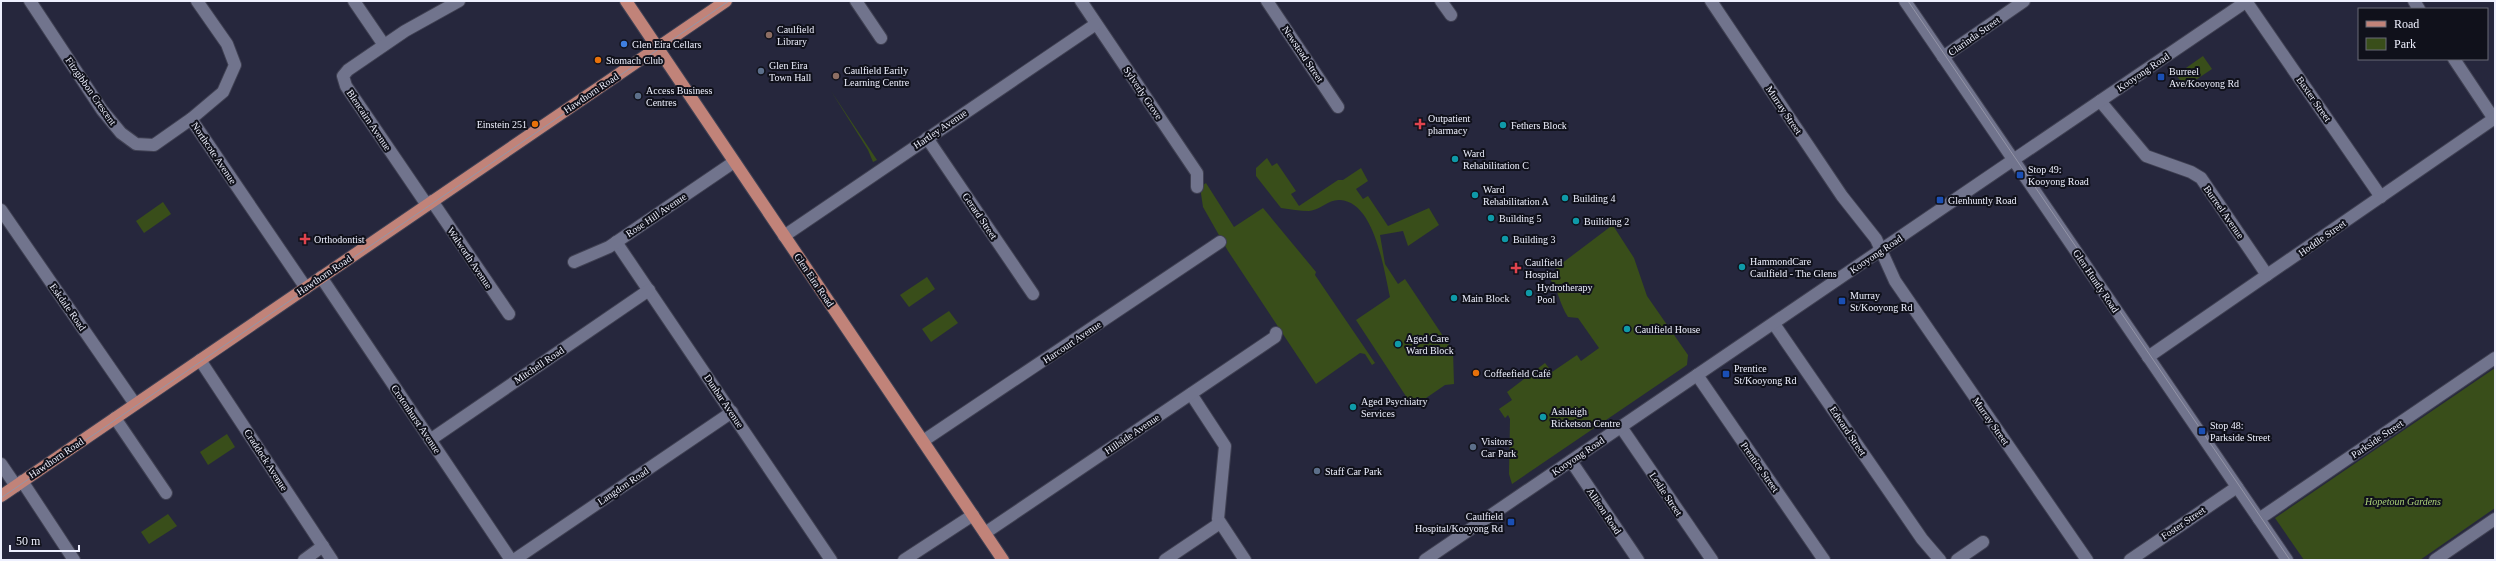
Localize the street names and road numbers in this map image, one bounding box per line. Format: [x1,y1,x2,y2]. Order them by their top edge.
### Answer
street label: Clarinda Street [1946,14,2002,58]
street label: Newstead Street [1280,24,1326,84]
street label: Kooyong Road [2115,50,2171,94]
street label: Fitzgibbon Crescent [63,55,119,127]
street label: Sylverly Grove [1121,64,1165,122]
street label: Hawthorn Road [562,71,620,115]
street label: Baxter Street [2294,74,2334,124]
street label: Murray Street [1764,84,1804,136]
street label: Blencairn Avenue [345,87,394,153]
street label: Hartley Avenue [911,107,969,151]
street label: Northcote Avenue [189,120,239,187]
street label: Burreel Avenue [2202,183,2247,241]
street label: Rose Hill Avenue [624,190,689,239]
street label: Gerard Street [960,191,1000,241]
street label: Hoddle Street [2296,218,2348,258]
street label: Walworth Avenue [445,225,495,291]
street label: Kooyong Road [1848,232,1904,276]
street label: Glen Huntly Road [2071,248,2121,314]
street label: Glen Eira Road [792,251,836,309]
street label: Hawthorn Road [295,253,353,297]
street label: Eskdale Road [48,281,88,333]
street label: Harcourt Avenue [1041,318,1104,366]
street label: Mitchell Road [512,344,566,386]
street label: Dunbar Avenue [702,372,746,430]
street label: Crotonhurst Avenue [389,383,443,456]
street label: Murray Street [1970,395,2012,447]
street label: Edward Street [1828,404,1869,458]
street label: Hillside Avenue [1102,411,1162,456]
street label: Parkside Street [2349,417,2405,460]
street label: Craddock Avenue [242,427,290,493]
street label: Kooyong Road [1550,434,1606,478]
street label: Hawthorn Road [27,436,85,480]
street label: Prentice Street [1739,440,1781,494]
street label: Langdon Road [595,465,651,507]
street label: Leslie Street [1647,470,1685,518]
street label: Allison Road [1585,486,1623,536]
street label: Foster Street [2159,504,2207,542]

